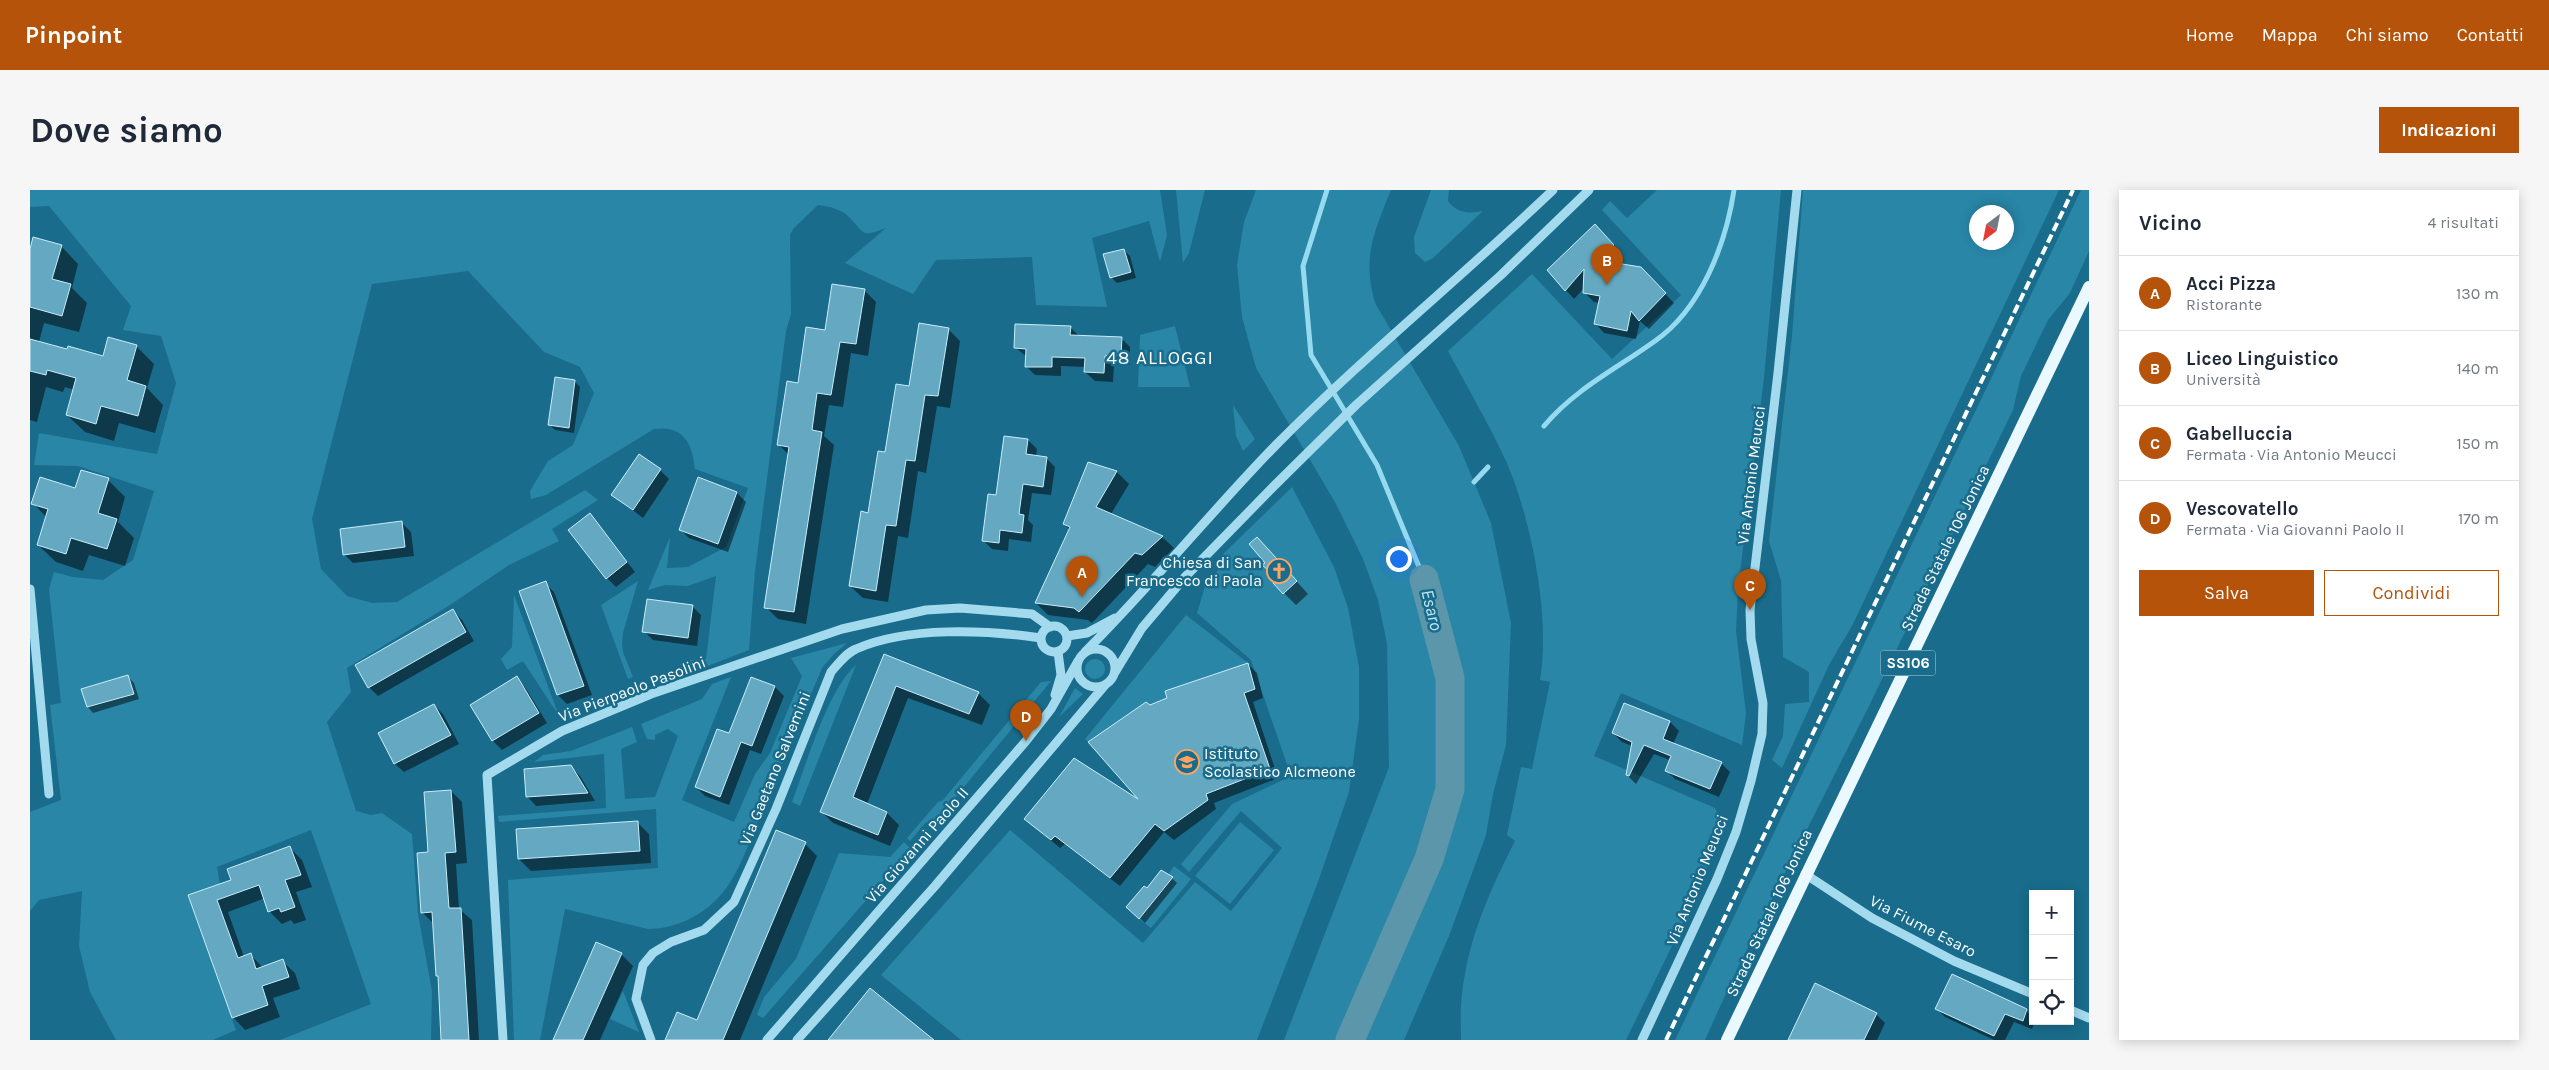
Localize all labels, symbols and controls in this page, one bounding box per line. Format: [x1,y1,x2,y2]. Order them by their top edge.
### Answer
text: Pinpoint [25,21,122,49]
text: Home [2186,24,2234,46]
text: Mappa [2262,24,2318,46]
text: Chi siamo [2346,24,2429,46]
text: Contatti [2457,24,2524,46]
button: Indicazioni [2379,107,2519,153]
text: Dove siamo [30,110,223,151]
north arrow [1969,205,2014,250]
text: Vicino [2139,211,2202,235]
text: 4 risultati [2428,213,2499,232]
pin: B [1591,244,1623,285]
text: Acci Pizza [2186,273,2276,295]
text: A [2150,284,2160,303]
text: 130 m [2456,284,2499,303]
text: Ristorante [2186,295,2262,314]
district label: 48 ALLOGGI [1106,347,1214,369]
text: Liceo Linguistico [2186,348,2339,370]
text: B [2150,359,2160,378]
text: 140 m [2457,359,2499,378]
text: Università [2186,370,2261,389]
street label: Via Antonio Meucci [1733,405,1769,545]
text: Gabelluccia [2186,423,2293,445]
text: C [2150,434,2160,453]
text: 150 m [2456,434,2499,453]
text: Fermata · Via Antonio Meucci [2186,445,2397,464]
street label: Strada Statale 106 Jonica [1896,462,1994,634]
text: Vescovatello [2186,498,2298,520]
text: D [2150,509,2160,528]
text: 170 m [2458,509,2499,528]
text: Fermata · Via Giovanni Paolo II [2186,520,2404,539]
your location [1386,546,1412,572]
place label: Chiesa di San Francesco di Paola [1126,553,1262,590]
pin: A [1066,556,1098,597]
church icon: Chiesa di San Francesco di Paola [1266,558,1292,584]
pin: C [1734,569,1766,610]
button: Salva [2139,570,2314,616]
button: Condividi [2324,570,2499,616]
water label: Esaro [1416,587,1448,633]
road number: SS106 [1880,650,1936,676]
street label: Via Pierpaolo Pasolini [556,652,708,726]
street label: Via Gaetano Salvemini [735,688,815,848]
pin: D [1010,700,1042,741]
place label: Istituto Scolastico Alcmeone [1204,744,1356,781]
school or university icon: Istituto Scolastico Alcmeone [1174,749,1200,775]
street label: Via Giovanni Paolo II [862,783,972,907]
street label: Via Antonio Meucci [1662,812,1732,948]
street label: Strada Statale 106 Jonica [1722,826,1816,1000]
map controls [2029,890,2074,1025]
button: + [2029,890,2074,935]
street label: Via Fiume Esaro [1867,891,1979,961]
button: − [2029,935,2074,980]
button: locate [2029,980,2074,1025]

